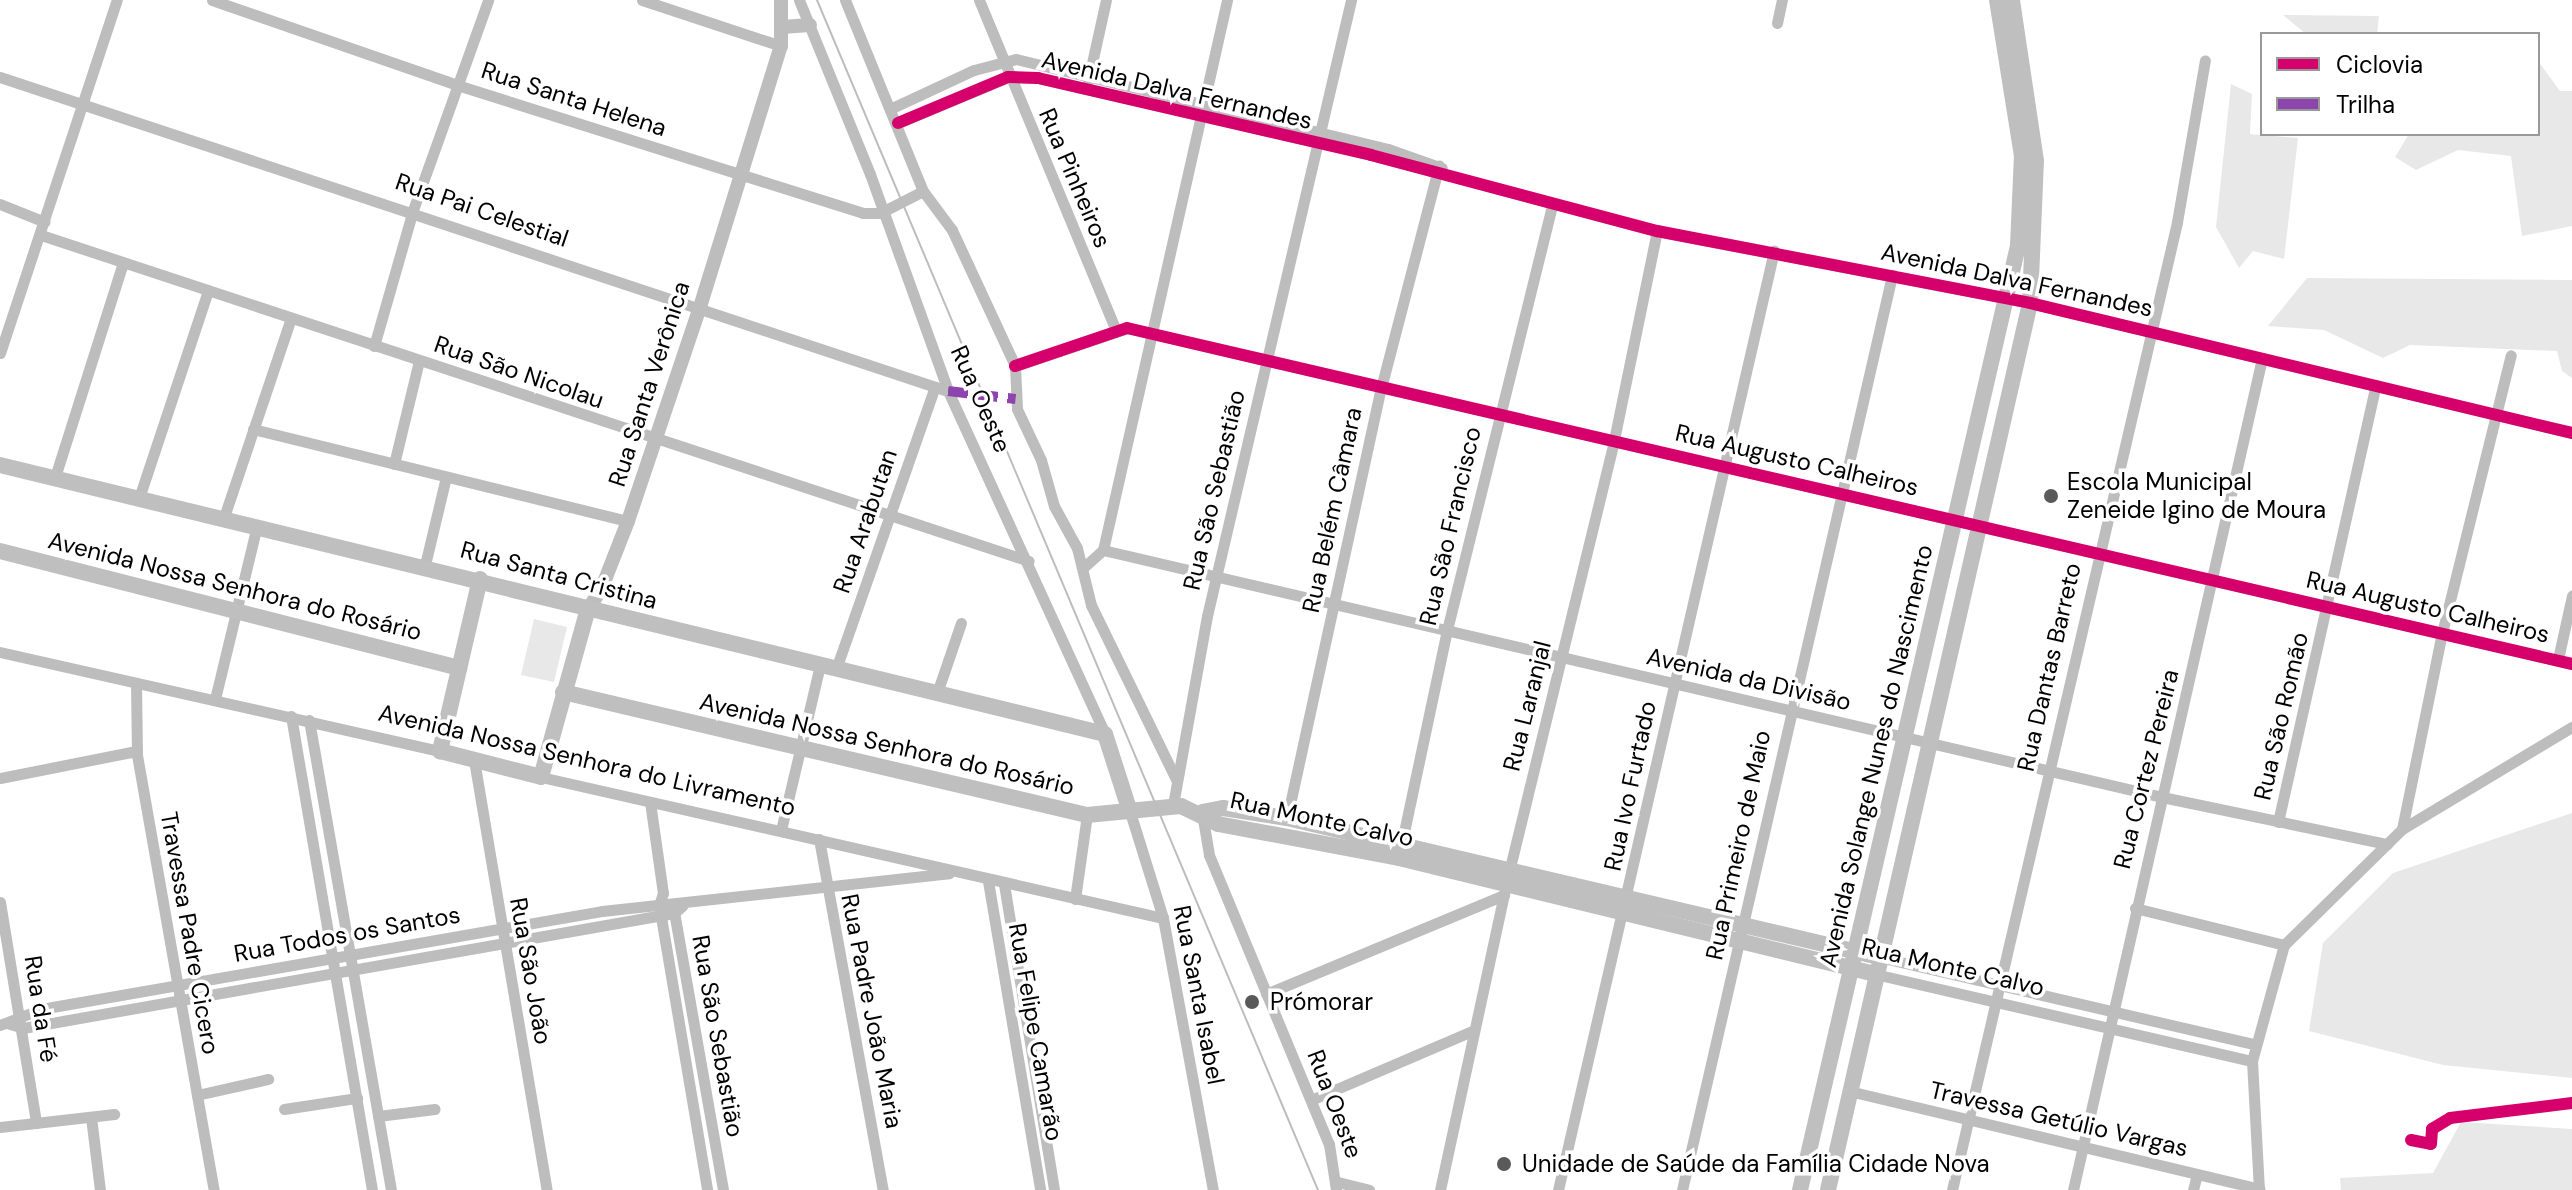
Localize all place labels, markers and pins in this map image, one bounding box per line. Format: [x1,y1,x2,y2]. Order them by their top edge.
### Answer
place label: Escola Municipal Zeneide Igino de Moura [2067,468,2326,524]
marker: Escola Municipal Zeneide Igino de Moura [2042,487,2060,505]
place label: Prómorar [1270,988,1373,1016]
marker: Prómorar [1241,991,1263,1013]
place label: Unidade de Saúde da Família Cidade Nova [1522,1150,1990,1178]
marker: Unidade de Saúde da Família Cidade Nova [1493,1153,1515,1175]

